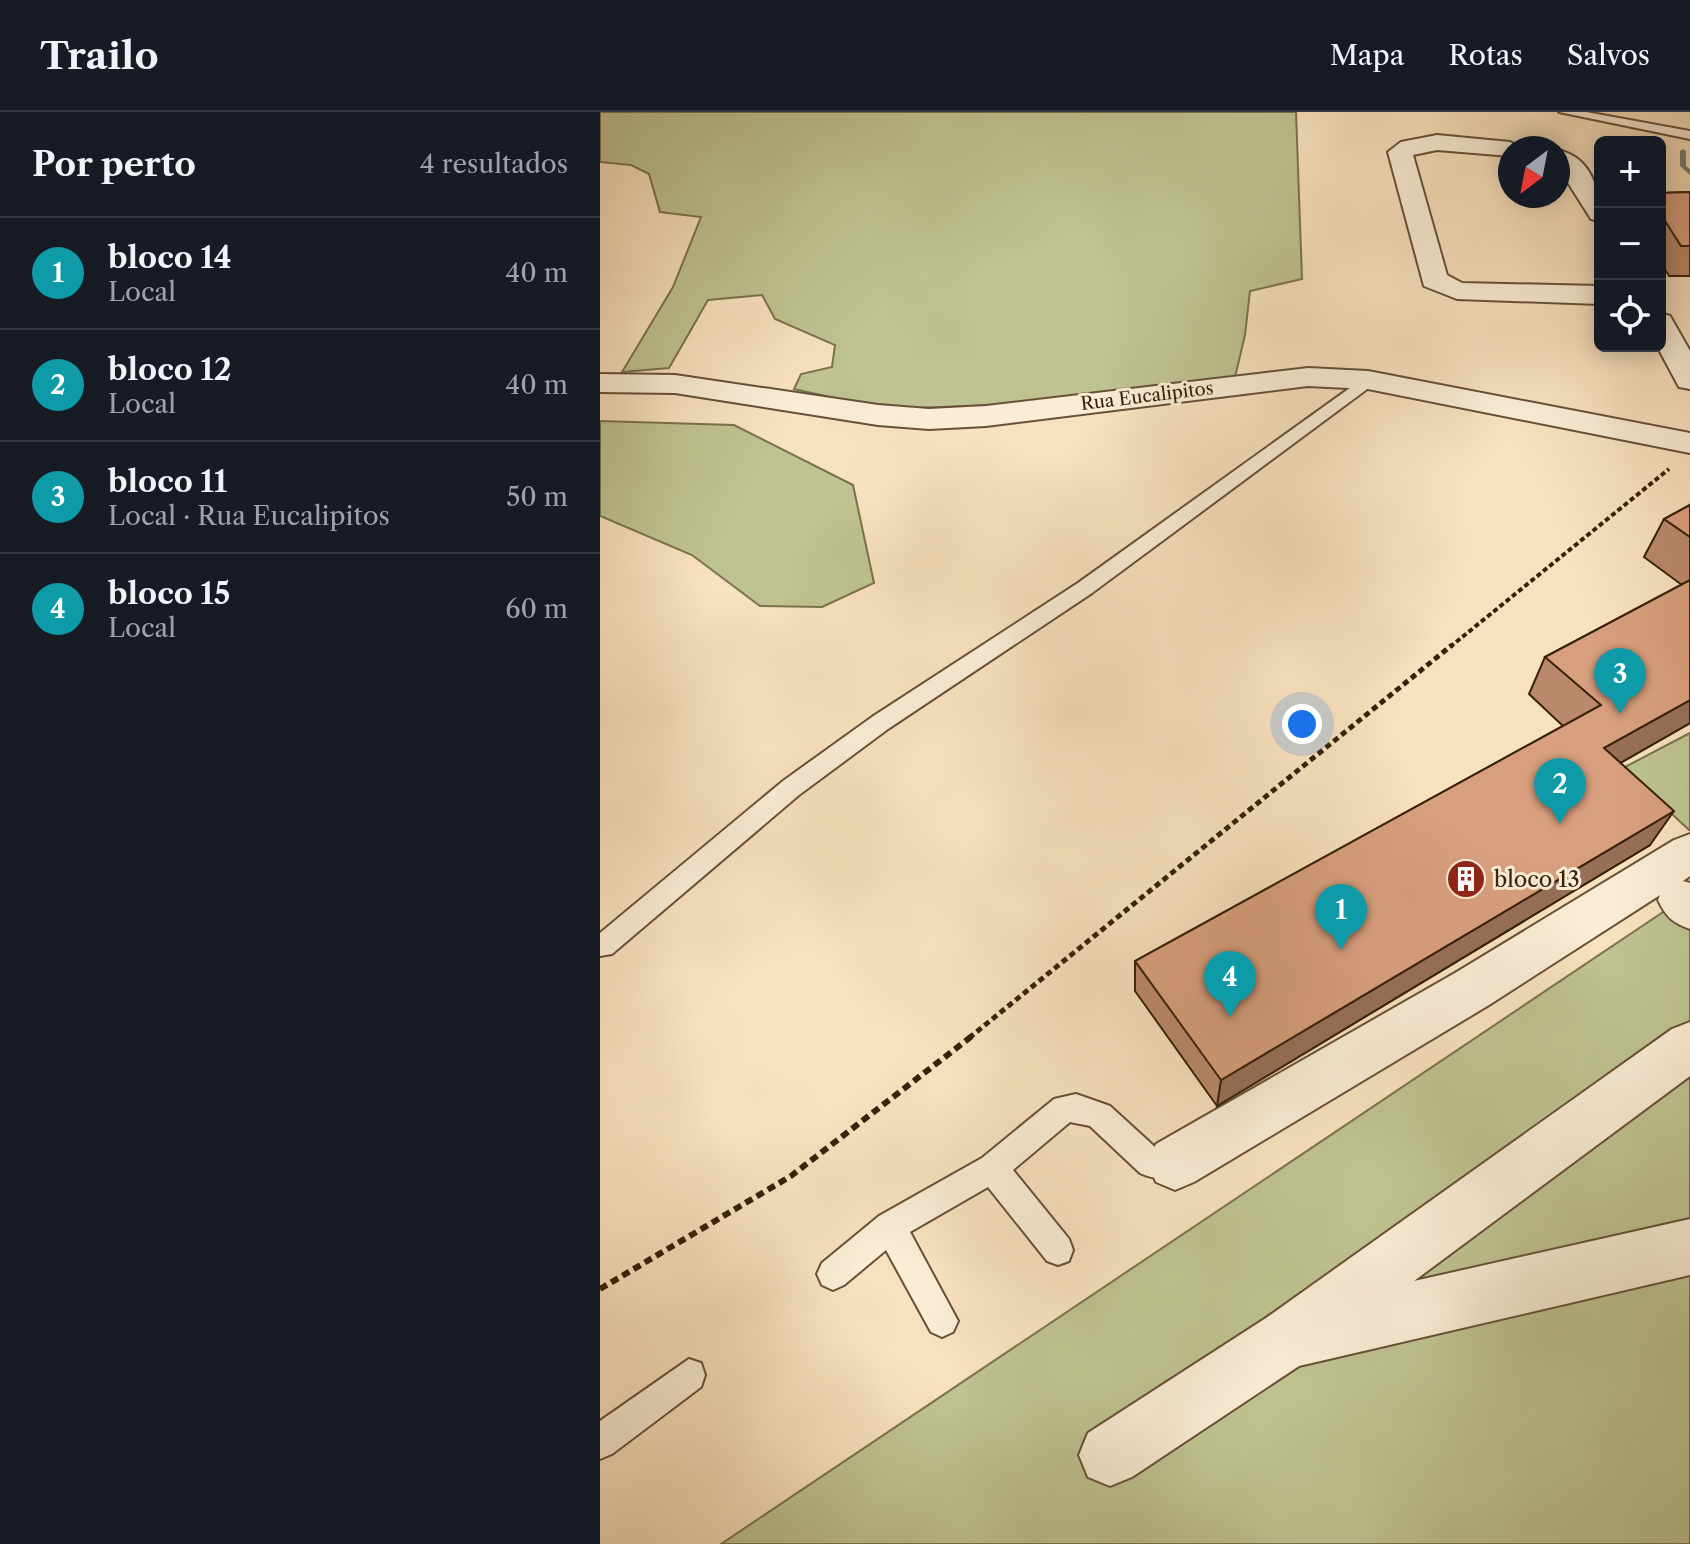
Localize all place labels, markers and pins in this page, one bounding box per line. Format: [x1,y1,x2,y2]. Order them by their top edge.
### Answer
pin: 3 [1594,648,1646,714]
pin: 2 [1534,758,1586,824]
building icon: bloco 13 [1445,858,1487,900]
place label: bloco 13 [1494,866,1580,893]
pin: 1 [1315,884,1367,950]
pin: 4 [1204,951,1256,1017]

